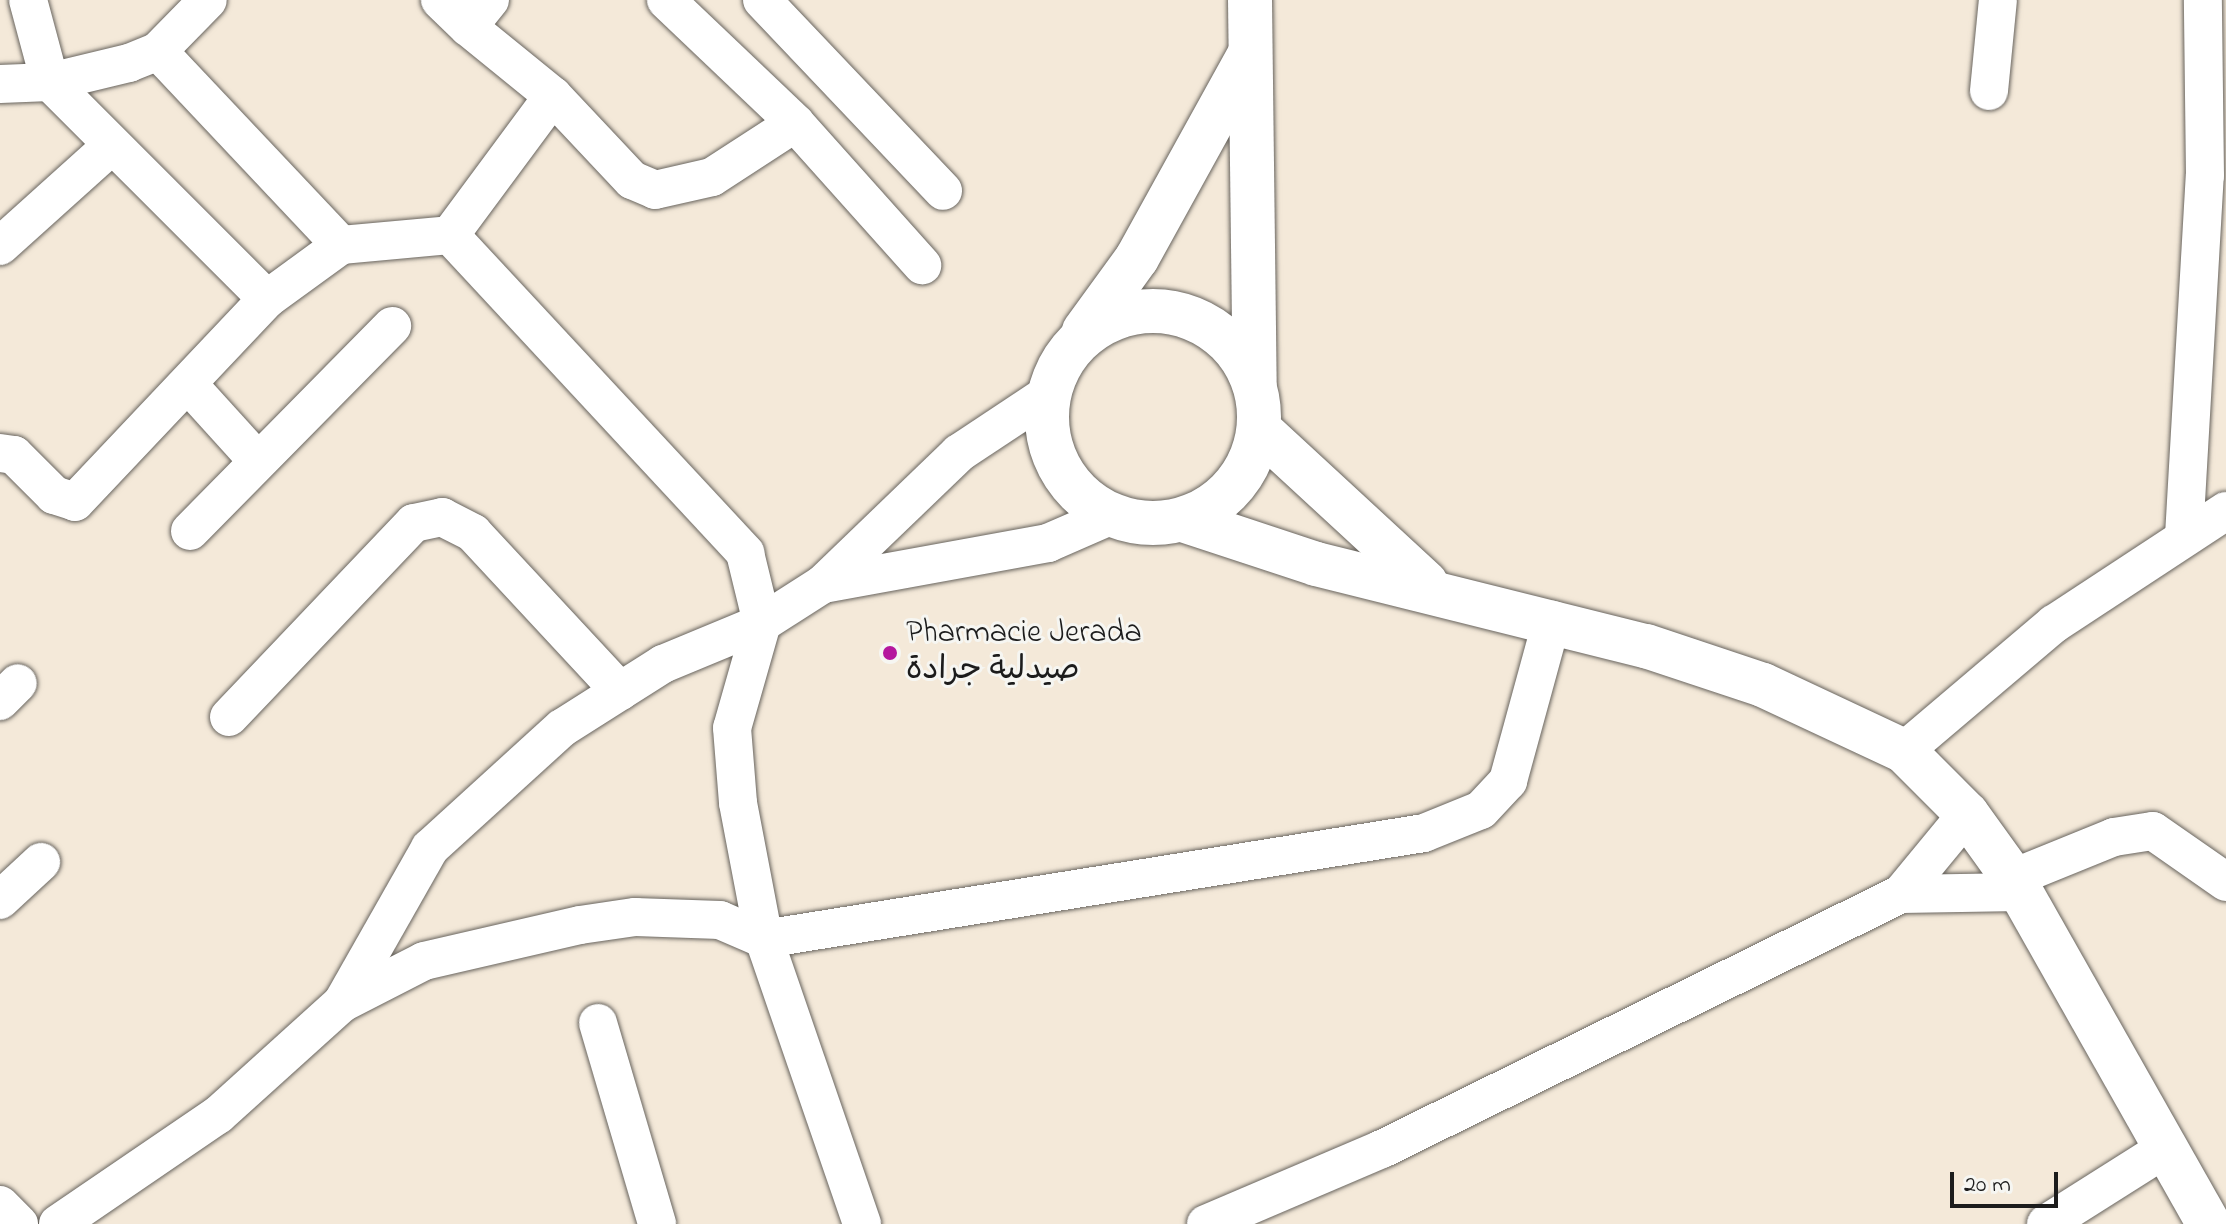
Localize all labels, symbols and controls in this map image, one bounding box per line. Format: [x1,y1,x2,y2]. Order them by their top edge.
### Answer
place label: Pharmacie Jerada صيدلية جرادة [906,616,1142,691]
marker: Pharmacie Jerada صيدلية جرادة [881,644,899,662]
scale bar [1954,1156,2062,1206]
text: 20 m [1964,1168,2011,1203]

